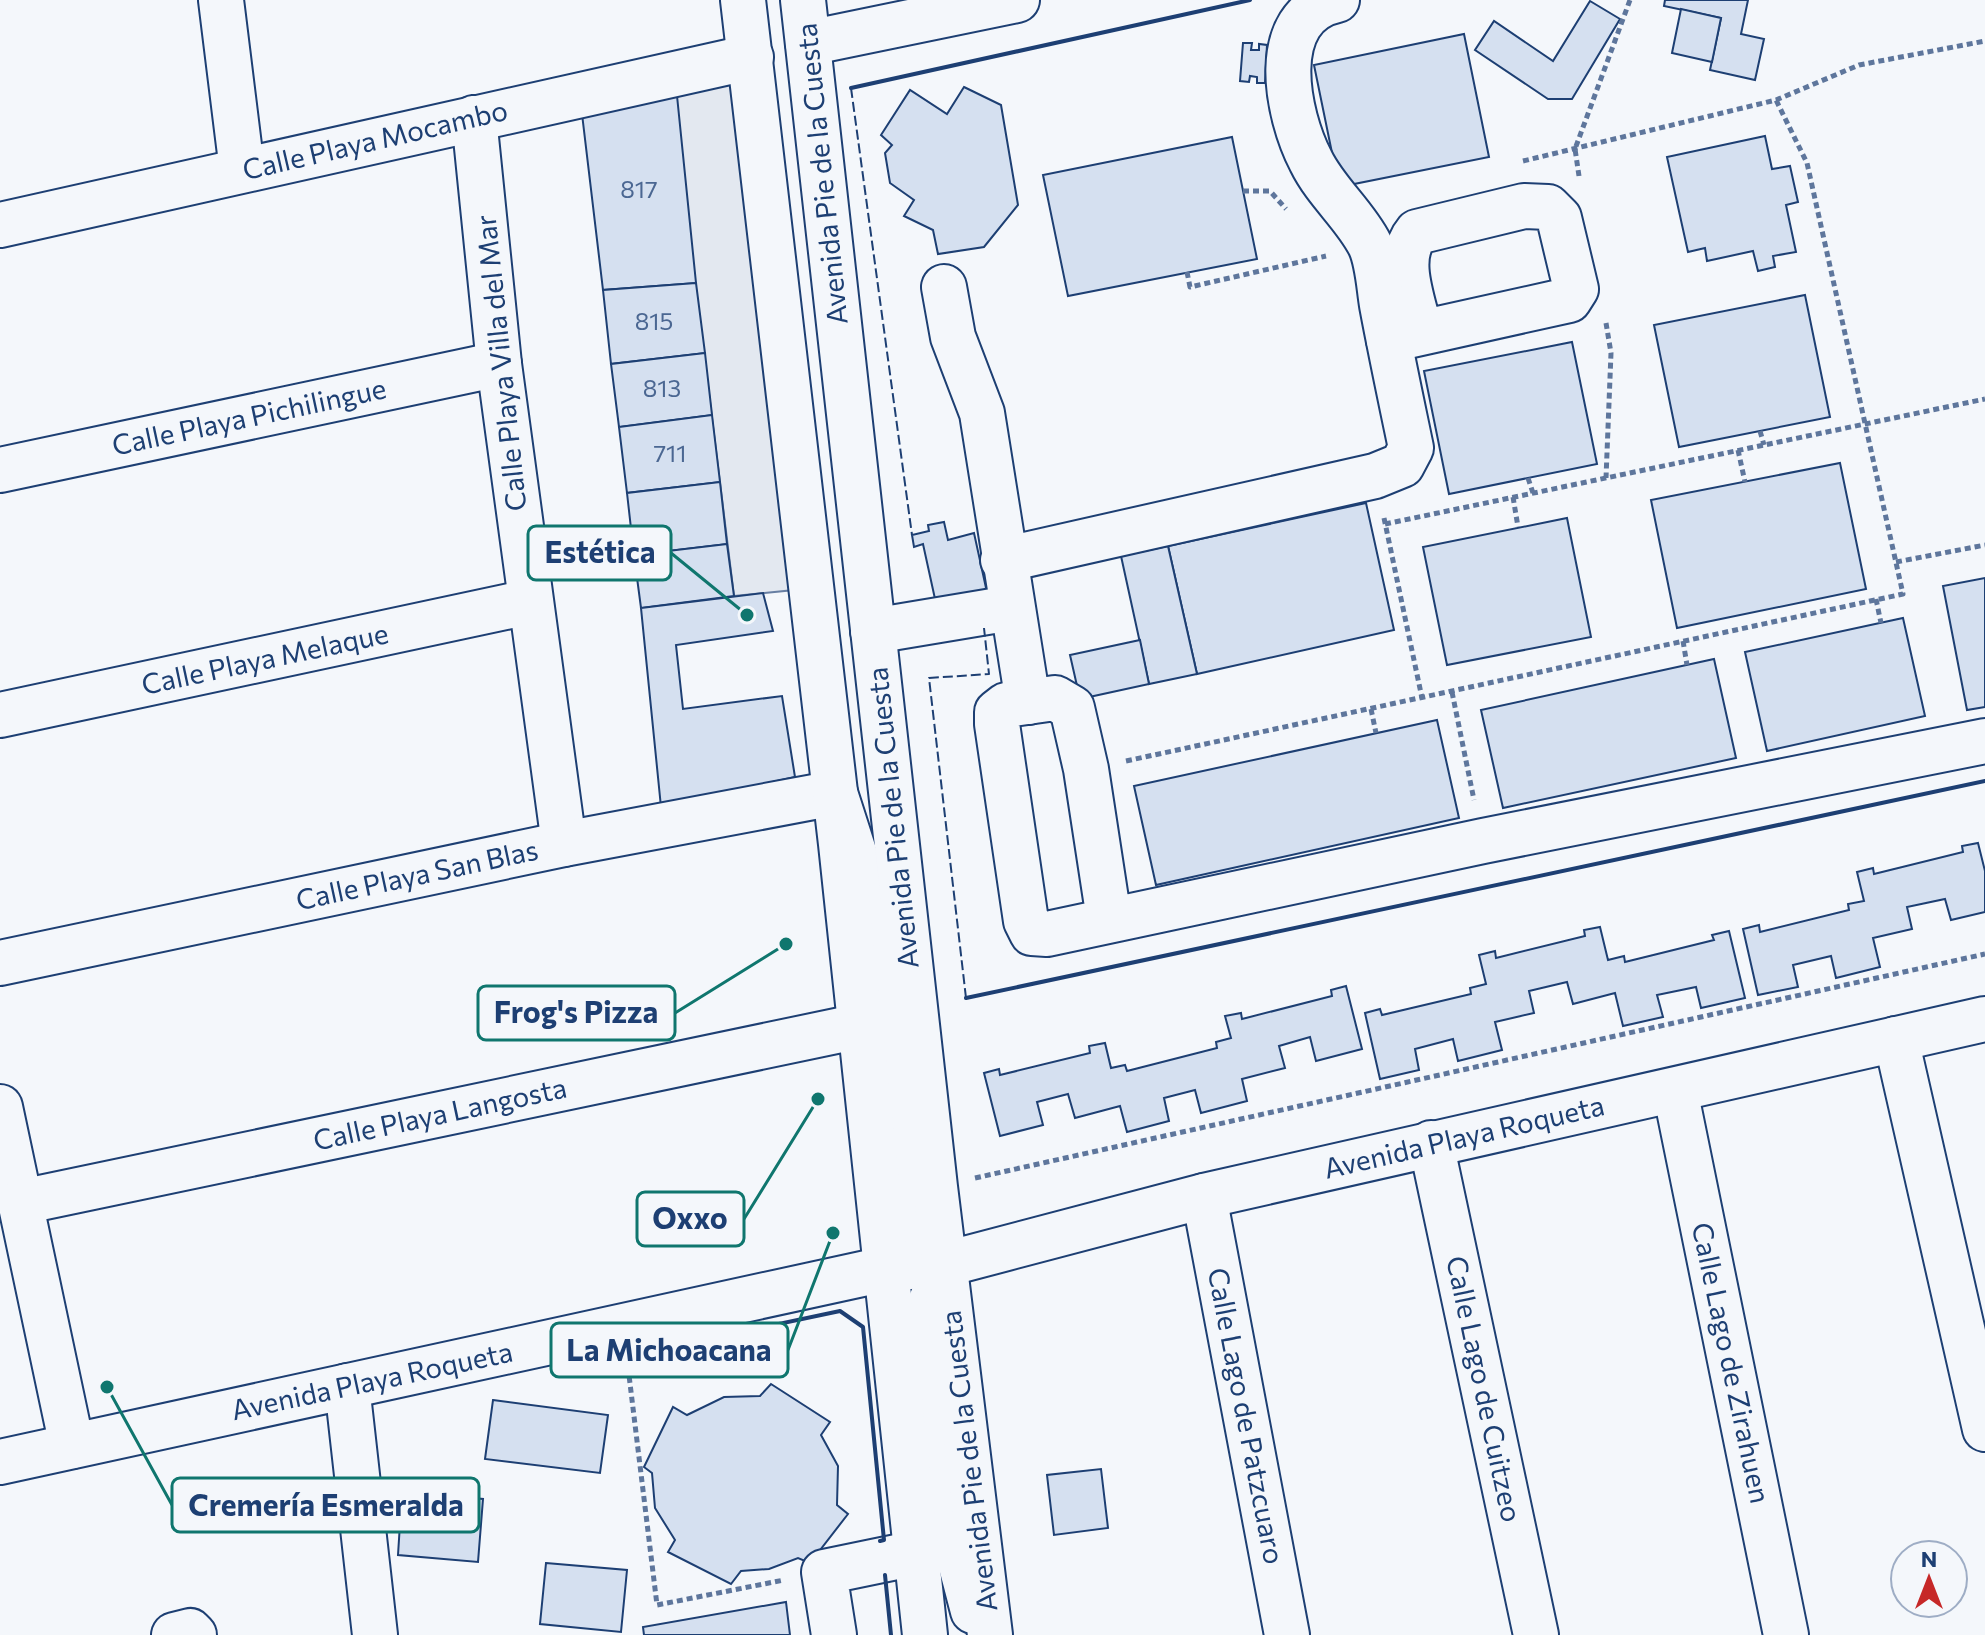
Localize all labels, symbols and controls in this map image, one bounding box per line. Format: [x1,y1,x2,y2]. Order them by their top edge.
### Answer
street label: Avenida Pie de la Cuesta [788,22,854,327]
street label: Calle Playa Mocambo [239,92,511,186]
house number: 817 [620,174,658,203]
street label: Calle Playa Villa del Mar [468,213,532,513]
house number: 815 [635,306,673,335]
street label: Calle Playa Pichilingue [109,370,389,462]
house number: 813 [643,373,681,402]
house number: 711 [653,438,687,467]
callout: Estética [528,526,671,580]
text: Estética [544,532,656,569]
street label: Calle Playa Melaque [138,615,391,701]
street label: Avenida Pie de la Cuesta [859,666,925,971]
street label: Calle Playa San Blas [293,832,541,916]
callout: Frog's Pizza [478,986,675,1040]
text: Frog's Pizza [494,992,658,1029]
street label: Calle Playa Langosta [310,1070,570,1156]
street label: Avenida Playa Roqueta [1320,1087,1607,1185]
callout: Oxxo [637,1192,744,1246]
text: Oxxo [652,1198,728,1235]
street label: Calle Lago de Zirahuen [1686,1219,1778,1506]
street label: Calle Lago de Cuitzeo [1440,1253,1530,1525]
street label: Calle Lago de Patzcuaro [1202,1265,1292,1567]
street label: Avenida Pie de la Cuesta [933,1309,1003,1614]
callout: La Michoacana [551,1323,788,1377]
text: La Michoacana [566,1330,772,1367]
street label: Avenida Playa Roqueta [228,1334,516,1426]
callout: Cremería Esmeralda [172,1478,479,1532]
text: Cremería Esmeralda [188,1485,464,1522]
north arrow [1889,1539,1969,1619]
text: N [1921,1545,1937,1572]

